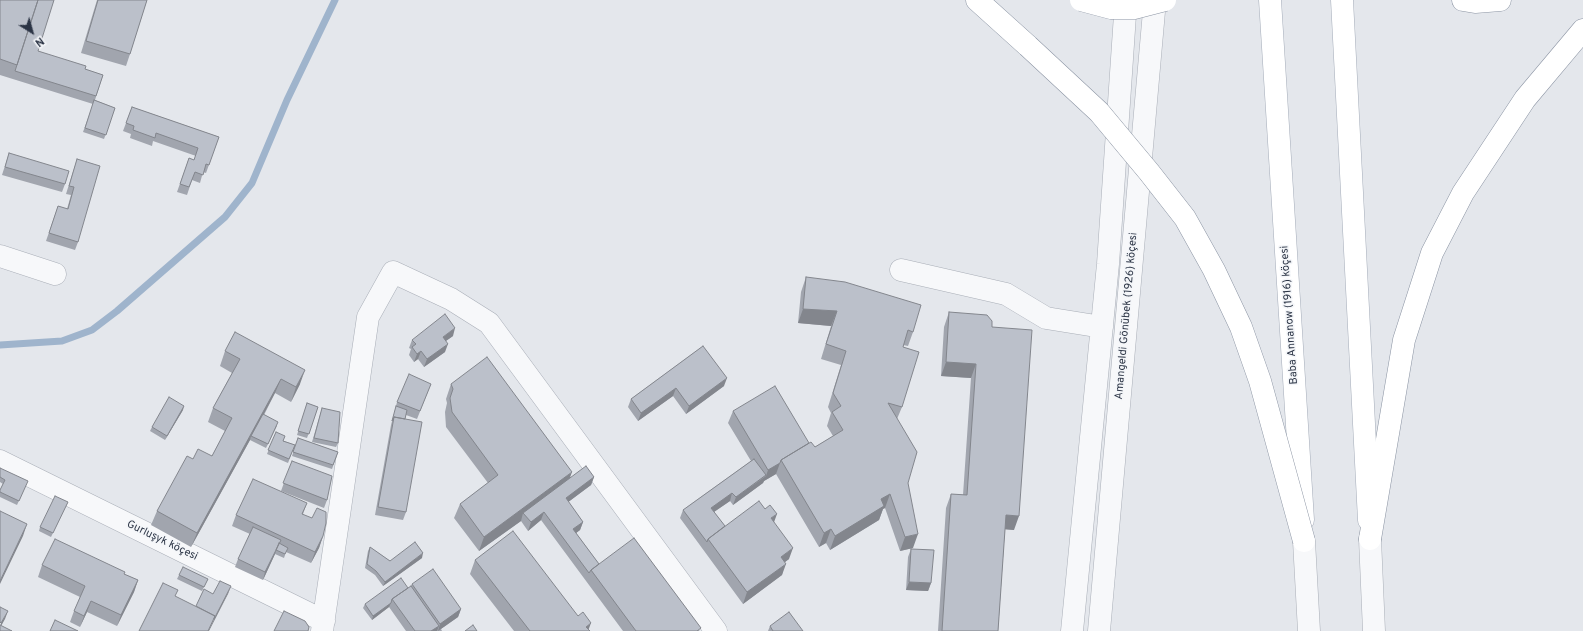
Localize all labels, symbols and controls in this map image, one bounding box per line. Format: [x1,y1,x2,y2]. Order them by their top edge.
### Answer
north arrow [12,12,52,52]
text: N [32,34,47,50]
street label: Amangeldi Gönübek (1926) köçesi [1113,232,1141,400]
street label: Baba Annanow (1916) köçesi [1279,245,1301,385]
street label: Gurluşyk köçesi [124,518,200,564]

